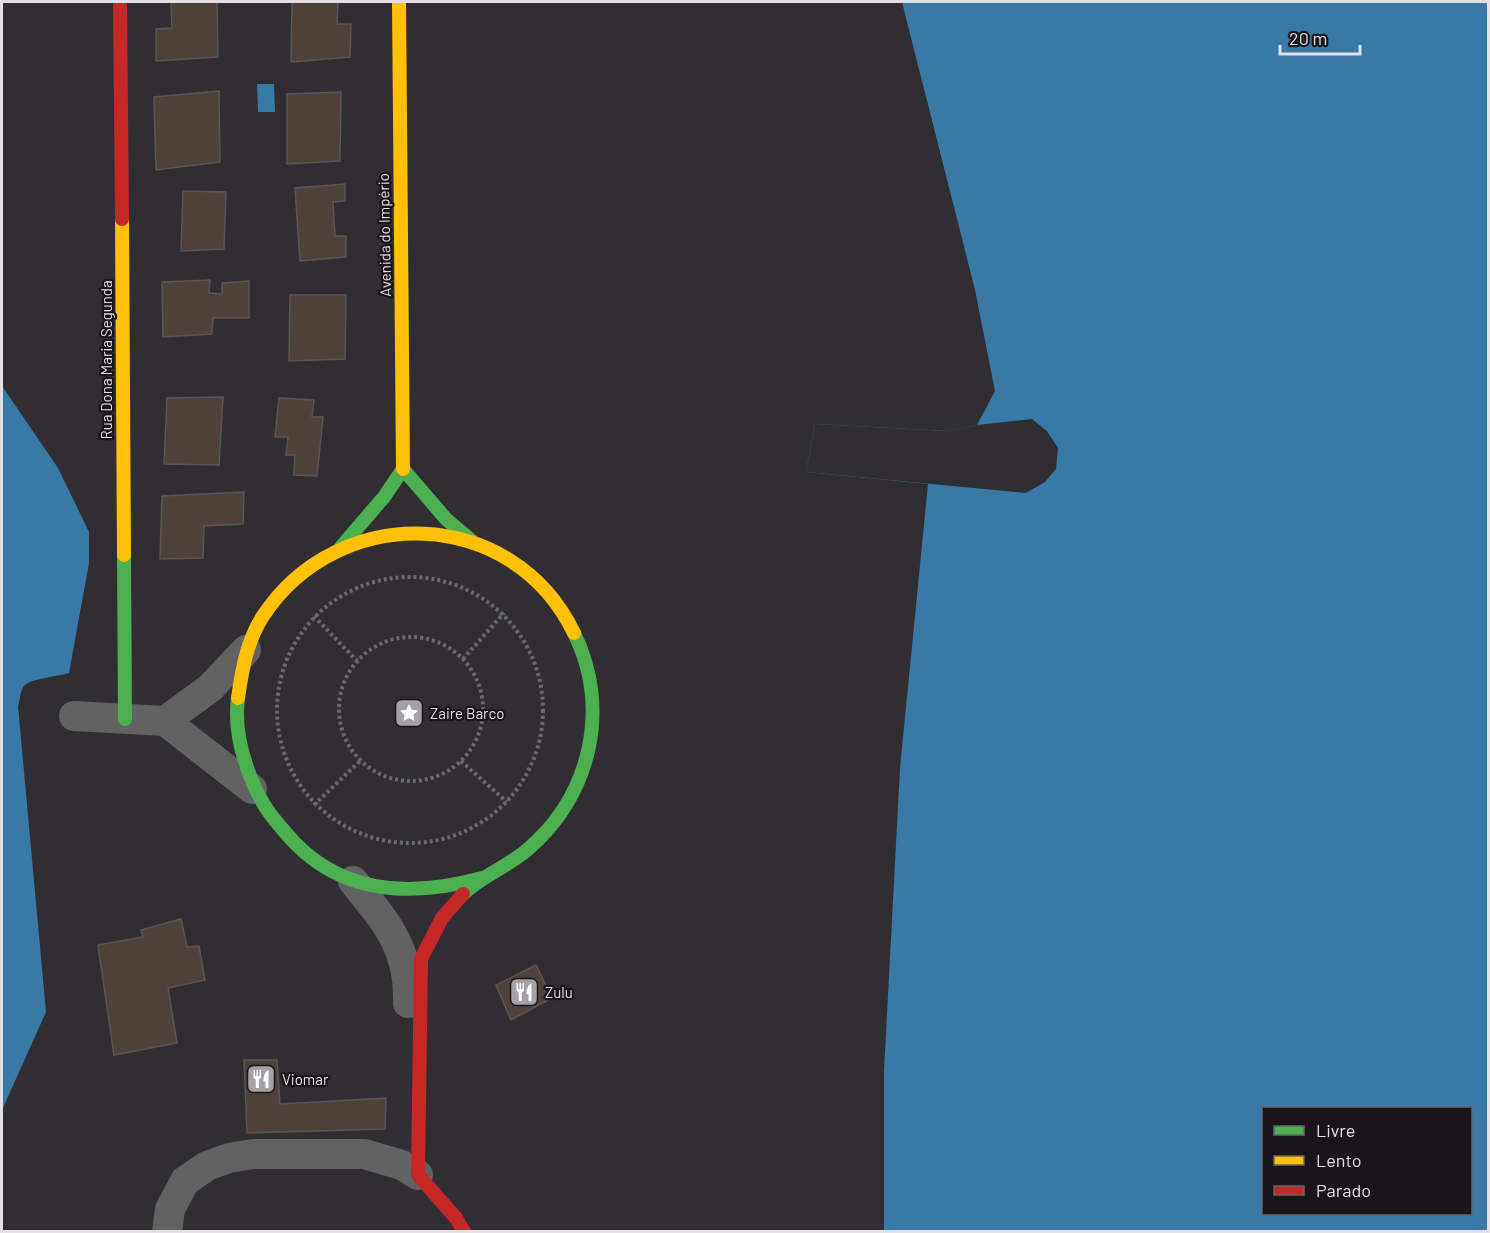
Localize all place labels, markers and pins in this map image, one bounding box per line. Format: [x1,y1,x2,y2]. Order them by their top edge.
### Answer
place icon: Zaire Barco [393,697,425,729]
place label: Zaire Barco [430,704,504,722]
restaurant icon: Zulu [508,976,540,1008]
place label: Zulu [545,983,573,1001]
restaurant icon: Viomar [245,1063,277,1095]
place label: Viomar [282,1070,329,1088]

